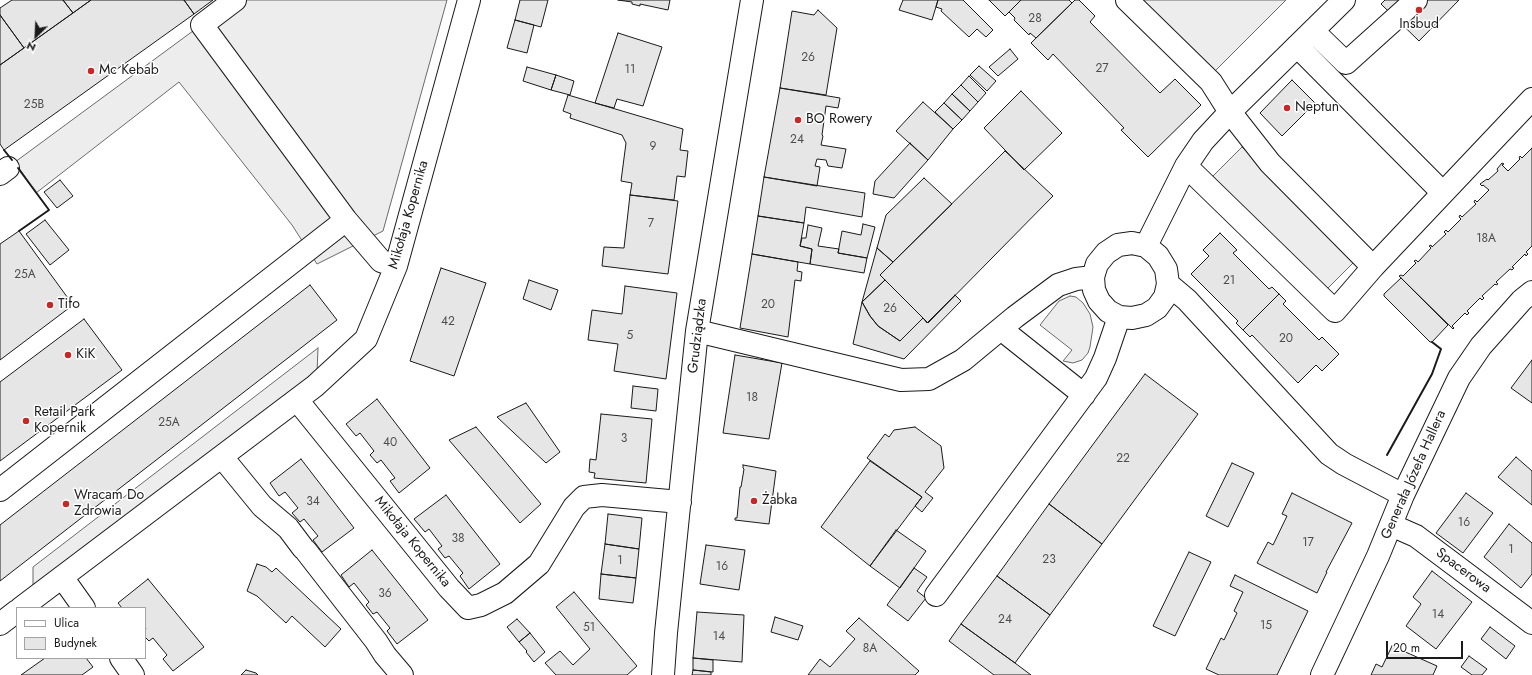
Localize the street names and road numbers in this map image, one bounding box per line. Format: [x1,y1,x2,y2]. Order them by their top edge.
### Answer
street label: Mikołaja Kopernika [385,159,433,271]
street label: Grudziądzka [685,298,711,374]
street label: Generała Józefa Hallera [1378,408,1450,542]
street label: Mikołaja Kopernika [370,493,454,591]
street label: Spacerowa [1432,545,1494,597]

